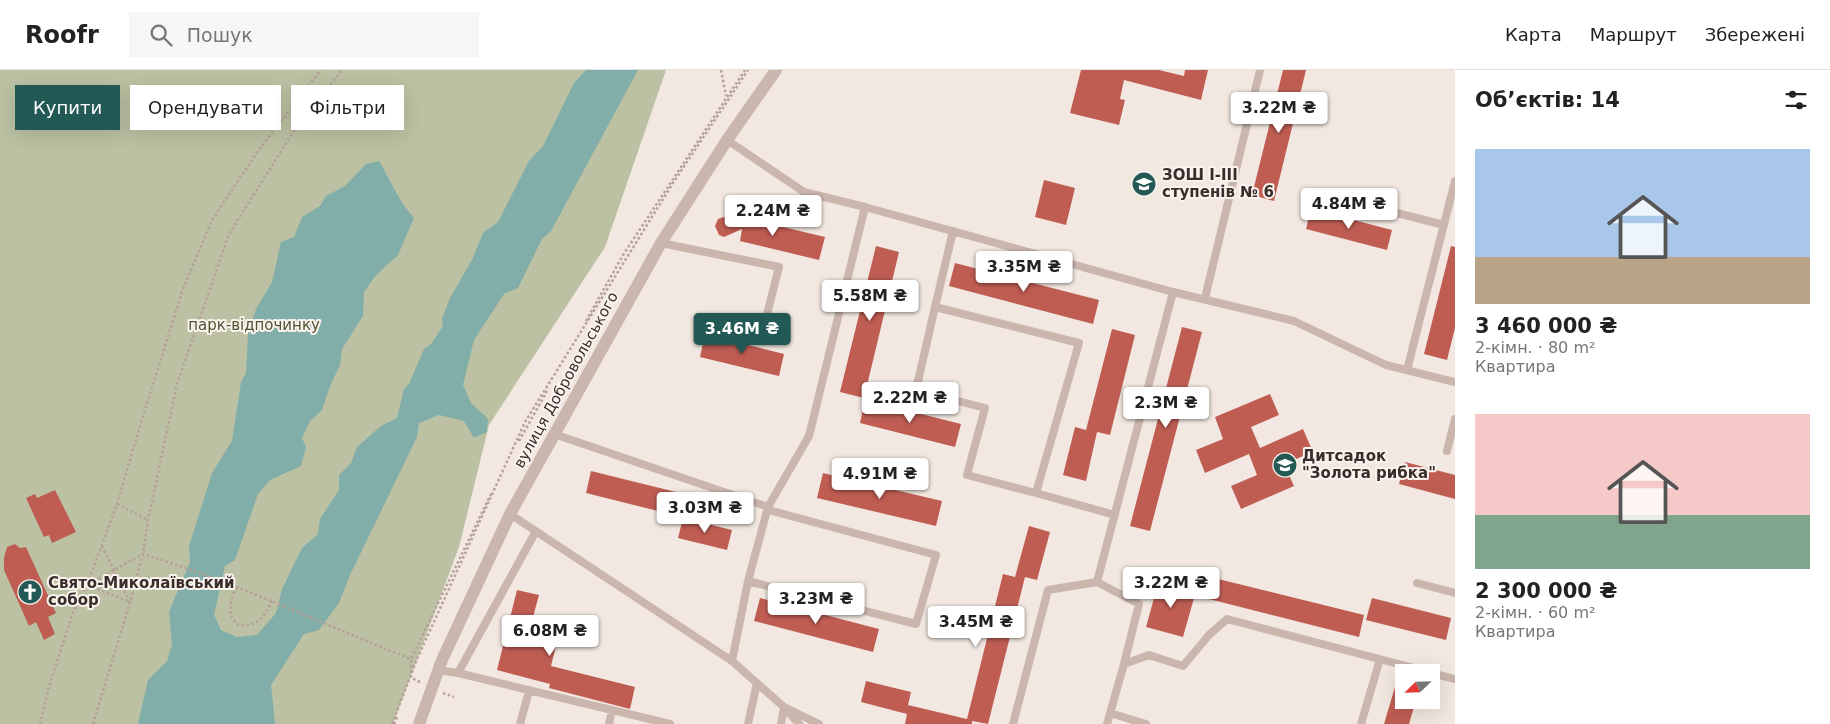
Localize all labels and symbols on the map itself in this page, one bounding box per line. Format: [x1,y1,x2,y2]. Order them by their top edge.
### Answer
pin: 3.22M ₴ [1233,92,1325,134]
place label: ЗОШ І-ІІІ ступенів № 6 [1162,166,1274,201]
school or university icon: ЗОШ І-ІІІ ступенів № 6 [1131,171,1157,197]
pin: 4.84M ₴ [1303,188,1395,230]
pin: 2.24M ₴ [727,194,819,237]
pin: 3.35M ₴ [978,250,1070,293]
pin: 5.58M ₴ [824,280,916,322]
street label: вулиця Добровольського [510,289,622,471]
pin: 3.46M ₴ [696,312,788,355]
park label: парк-відпочинку [188,316,320,334]
pin: 2.22M ₴ [864,382,956,424]
pin: 2.3M ₴ [1125,386,1207,429]
place label: Дитсадок "Золота рибка" [1302,447,1436,482]
school or university icon: Дитсадок "Золота рибка" [1272,452,1298,478]
pin: 4.91M ₴ [834,458,926,500]
pin: 3.03M ₴ [659,492,751,534]
pin: 3.22M ₴ [1125,566,1217,609]
place label: Свято-Миколаївський собор [48,574,235,609]
church icon: Свято-Миколаївський собор [17,579,43,605]
pin: 3.23M ₴ [770,582,862,625]
pin: 3.45M ₴ [930,606,1022,648]
pin: 6.08M ₴ [504,614,596,657]
north arrow [1395,664,1440,709]

